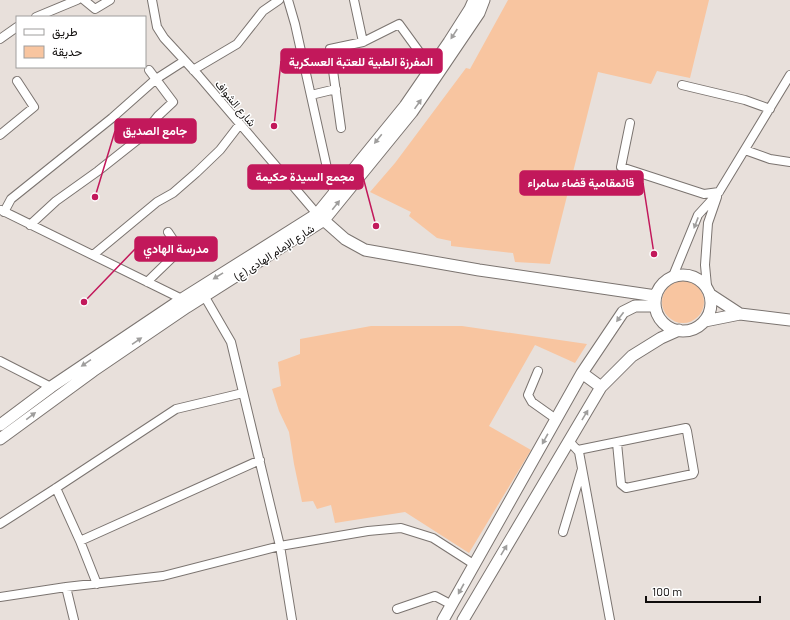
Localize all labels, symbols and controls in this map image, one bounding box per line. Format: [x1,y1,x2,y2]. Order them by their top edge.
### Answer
legend [16,16,146,68]
text: طريق [52,24,78,40]
one-way arrow [451,28,458,39]
text: حديقة [52,44,82,59]
callout: المفرزة الطبية للعتبة العسكرية [281,49,442,73]
text: المفرزة الطبية للعتبة العسكرية [289,54,433,70]
street label: شارع الشواف [211,77,259,130]
one-way arrow [414,98,422,109]
callout: جامع الصديق [115,119,196,143]
text: جامع الصديق [123,123,187,139]
one-way arrow [374,133,382,144]
callout: مجمع السيدة حكيمة [248,165,363,189]
text: مجمع السيدة حكيمة [255,169,355,185]
callout: قائمقامية قضاء سامراء [520,171,643,195]
text: قائمقامية قضاء سامراء [528,175,635,191]
one-way arrow [332,200,341,210]
one-way arrow [692,217,698,229]
street label: شارع الإمام الهادی (ع) [231,221,318,285]
callout: مدرسة الهادي [135,237,217,261]
text: مدرسة الهادي [143,241,209,259]
one-way arrow [212,273,224,280]
one-way arrow [617,312,625,322]
one-way arrow [132,337,142,345]
one-way arrow [81,359,91,367]
one-way arrow [581,409,588,420]
one-way arrow [26,412,37,420]
one-way arrow [542,434,549,445]
one-way arrow [500,545,508,555]
scale bar [646,578,760,604]
one-way arrow [457,583,464,595]
text: 100 m [652,584,682,598]

